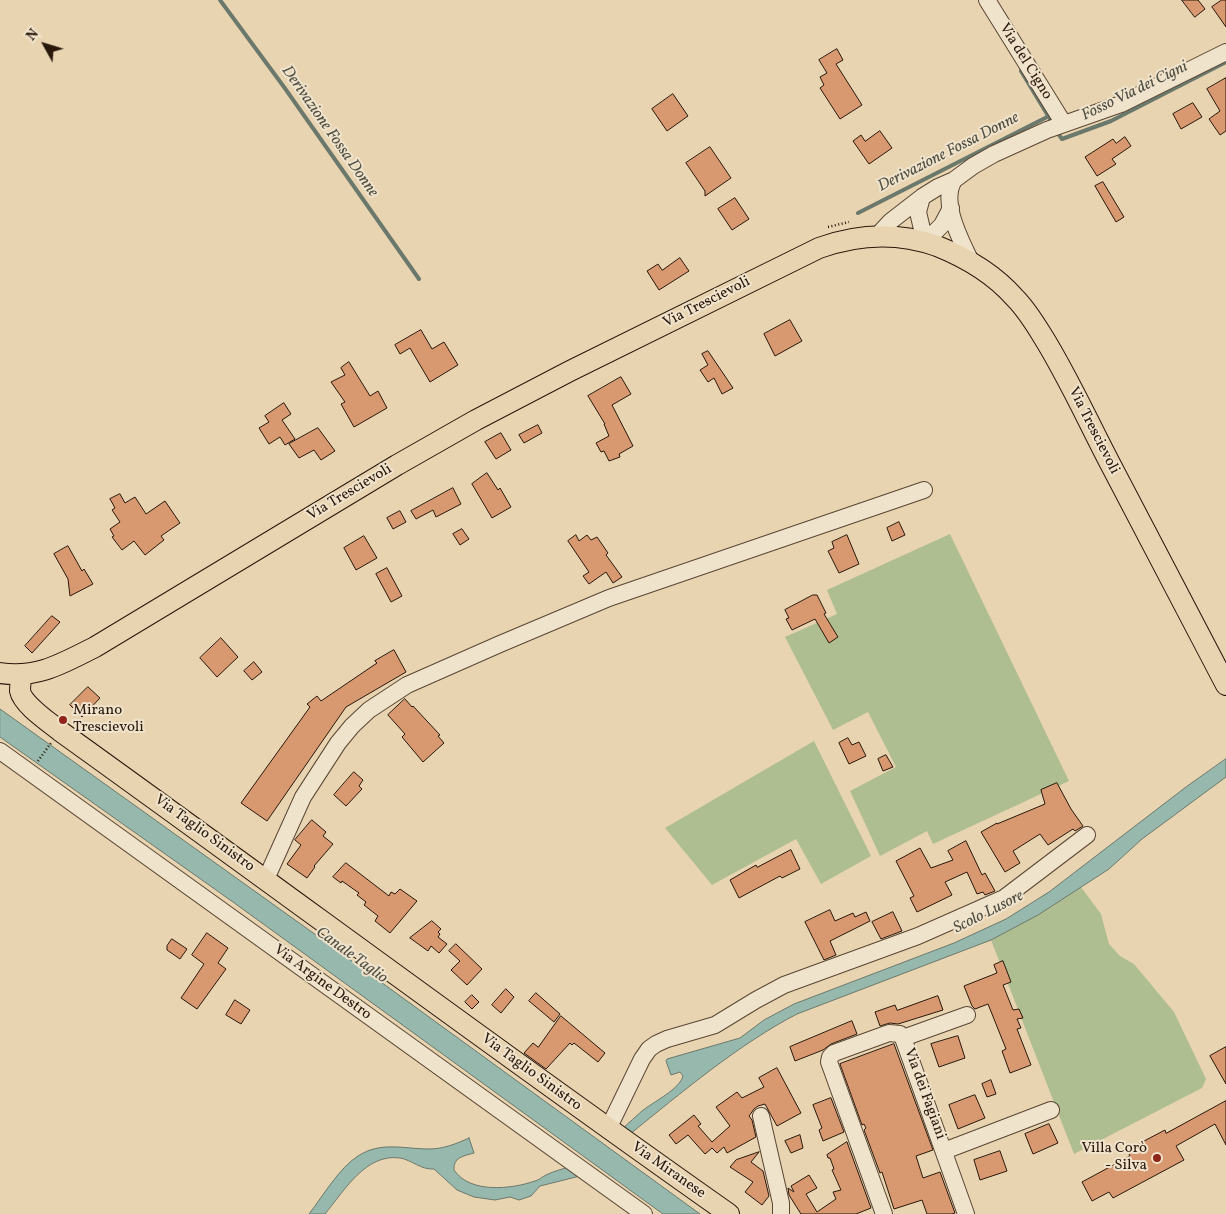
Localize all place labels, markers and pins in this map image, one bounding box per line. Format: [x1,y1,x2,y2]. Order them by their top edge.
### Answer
place label: Mirano Trescievoli [73,702,144,737]
marker: Mirano Trescievoli [57,714,69,726]
place label: Villa Corò - Silva [1081,1140,1147,1175]
marker: Villa Corò - Silva [1151,1152,1163,1164]

